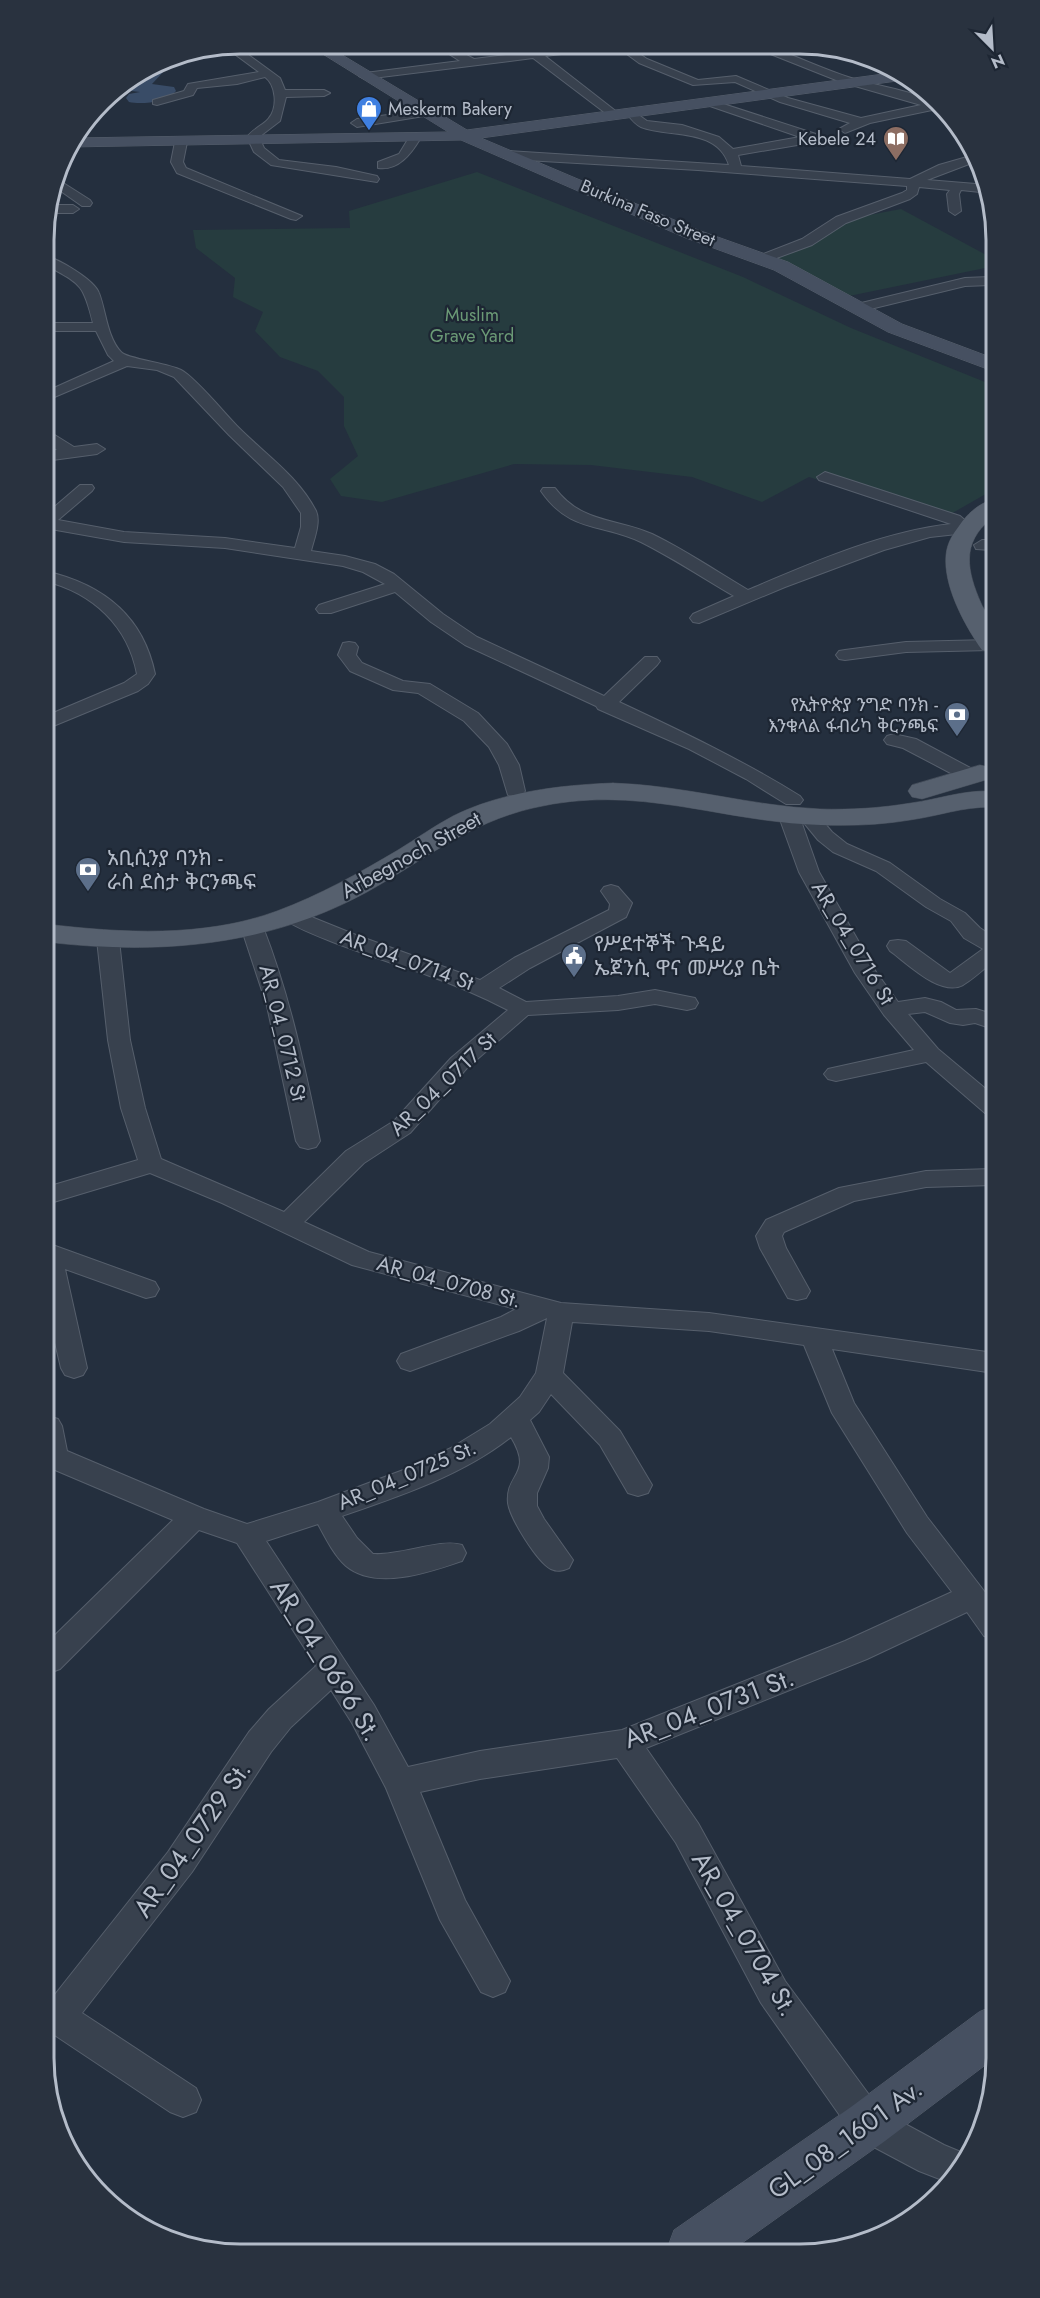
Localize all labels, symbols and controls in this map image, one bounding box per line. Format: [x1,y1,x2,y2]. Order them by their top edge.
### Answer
north arrow [962,18,1022,78]
text: N [987,48,1008,74]
shop icon: Meskerm Bakery [354,94,384,132]
place label: Meskerm Bakery [388,96,512,122]
library icon: Kebele 24 [881,124,911,162]
place label: Kebele 24 [798,126,876,152]
street label: Burkina Faso Street [576,173,720,253]
park label: Muslim Grave Yard [430,302,514,349]
place label: የኢትዮጵያ ንግድ ባንክ - እንቁላል ፋብሪካ ቅርንጫፍ [768,692,938,739]
bank icon: የኢትዮጵያ ንግድ ባንክ - እንቁላል ፋብሪካ ቅርንጫፍ [942,700,972,738]
street label: Arbegnoch Street [336,804,486,906]
place label: አቢሲንያ ባንክ - ራስ ደስታ ቅርንጫፍ [107,843,256,897]
bank icon: አቢሲንያ ባንክ - ራስ ደስታ ቅርንጫፍ [73,855,103,893]
street label: AR_04_0716 St [804,875,902,1011]
street label: AR_04_0714 St [336,922,478,998]
place label: የሥደተኞች ጉዳይ ኤጀንሲ ዋና መሥሪያ ቤት [594,929,780,983]
public building icon: የሥደተኞች ጉዳይ ኤጀንሲ ዋና መሥሪያ ቤት [559,941,589,979]
street label: AR_04_0712 St [252,962,314,1104]
street label: AR_04_0717 St [383,1025,503,1143]
street label: AR_04_0708 St. [373,1248,525,1316]
street label: AR_04_0725 St. [333,1432,481,1518]
street label: AR_04_0696 St. [261,1571,391,1749]
street label: AR_04_0731 St. [618,1658,800,1758]
street label: AR_04_0729 St. [124,1753,260,1925]
street label: AR_04_0704 St. [682,1845,808,2023]
street label: GL_08_1601 Av. [760,2070,930,2208]

